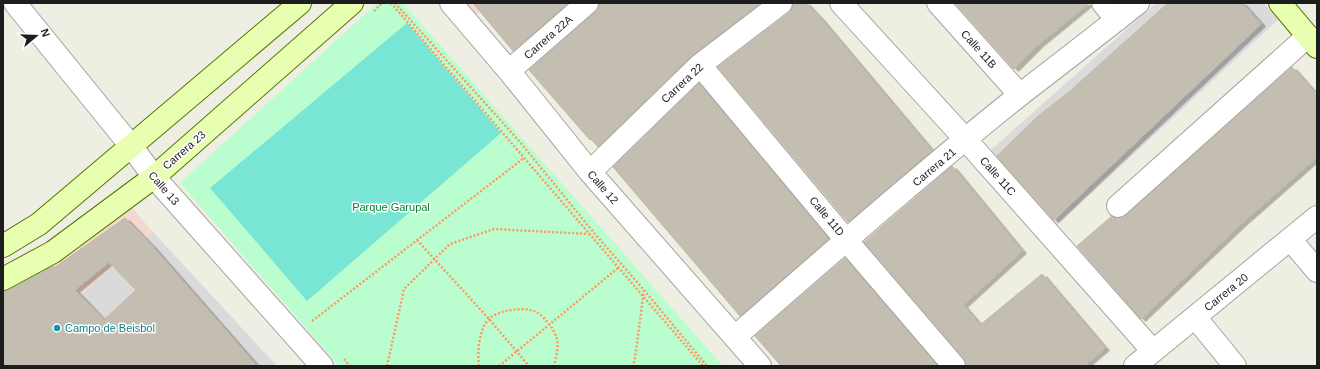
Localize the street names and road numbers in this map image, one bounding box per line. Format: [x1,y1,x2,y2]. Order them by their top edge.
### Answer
street label: Carrera 22A [521,12,575,61]
street label: Calle 11B [959,28,999,70]
street label: Carrera 22 [659,61,705,105]
street label: Carrera 23 [160,128,208,172]
street label: Carrera 21 [910,146,958,188]
street label: Calle 11C [978,154,1018,198]
street label: Calle 12 [585,168,621,206]
street label: Calle 13 [146,169,182,207]
street label: Calle 11D [807,194,847,238]
street label: Carrera 20 [1202,271,1250,313]

